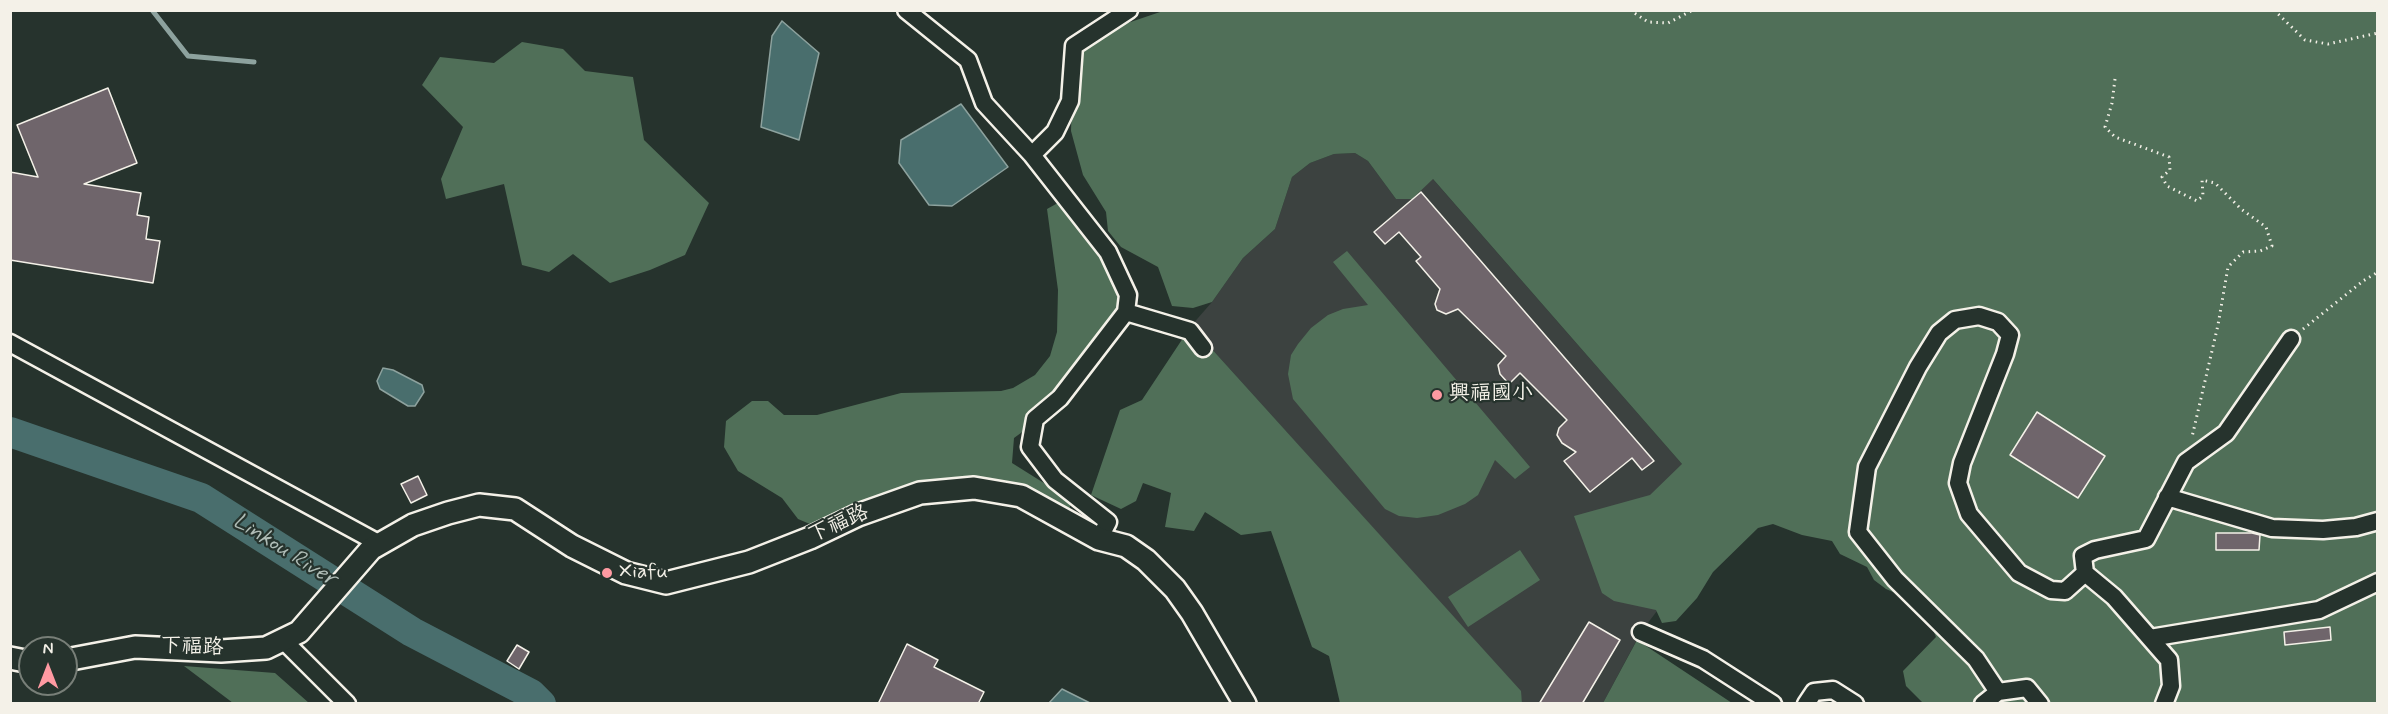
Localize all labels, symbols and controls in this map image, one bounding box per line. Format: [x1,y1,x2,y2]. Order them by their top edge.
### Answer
place label: 興福國小 [1449,382,1533,408]
marker: 興福國小 [1430,388,1444,402]
street label: 下福路 [805,501,873,549]
water label: Linkou River [227,509,341,593]
place label: Xiafu [619,560,668,586]
marker: Xiafu [600,566,614,580]
street label: 下福路 [160,634,224,662]
north arrow [18,636,78,696]
text: N [43,639,53,660]

